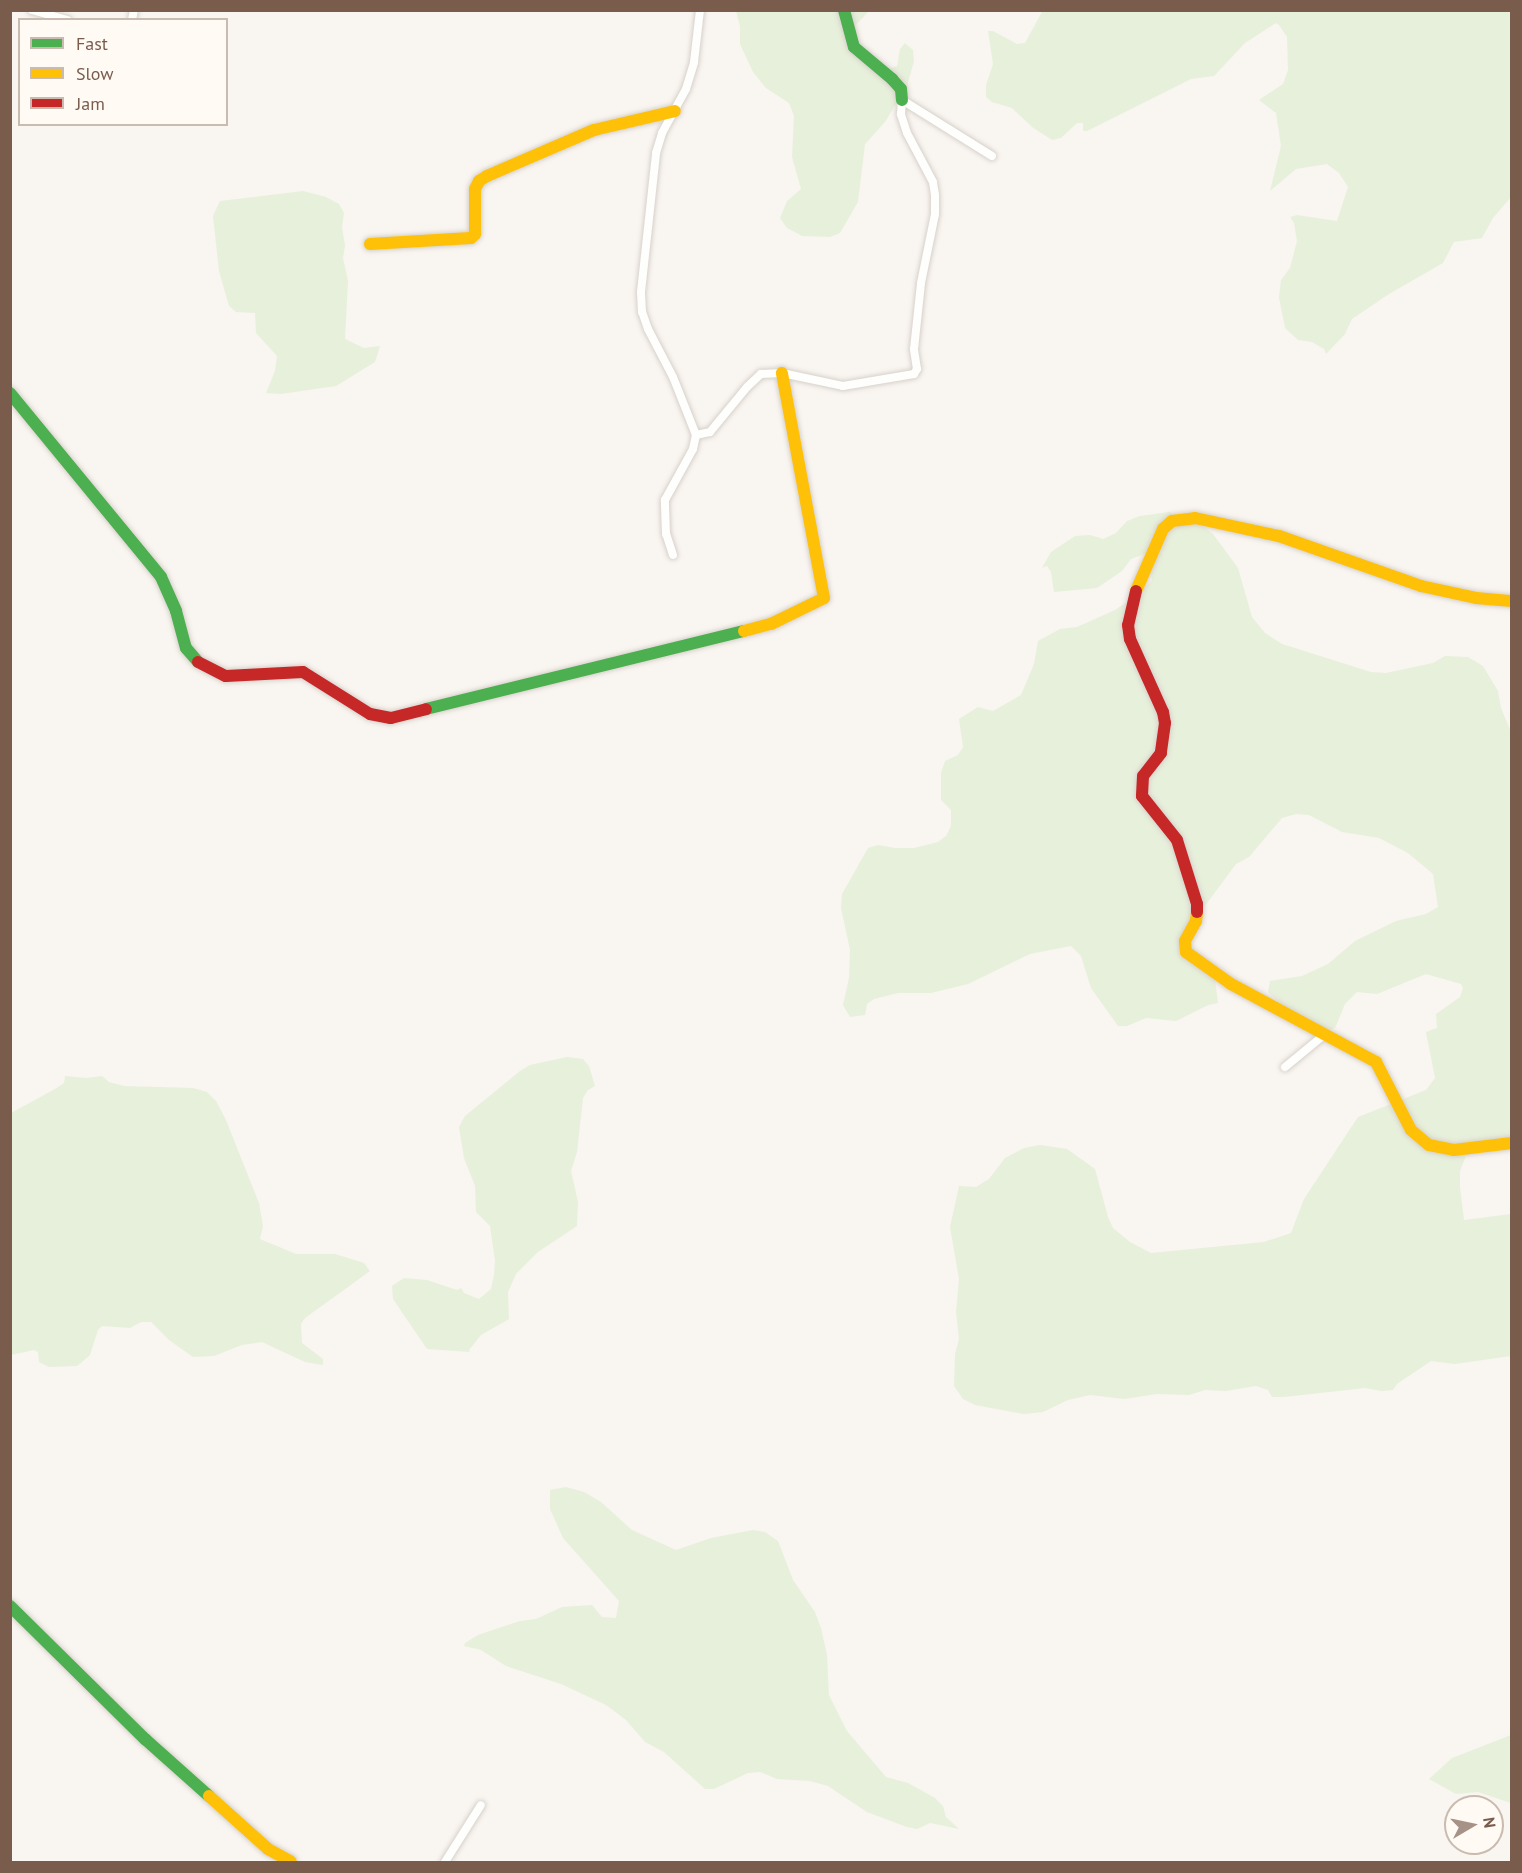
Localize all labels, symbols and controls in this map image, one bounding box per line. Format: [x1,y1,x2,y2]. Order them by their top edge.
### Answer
legend [18,18,228,126]
text: Fast [76,32,108,55]
text: Slow [76,62,114,85]
text: Jam [76,92,105,115]
north arrow [1444,1795,1504,1855]
text: N [1479,1816,1501,1829]

